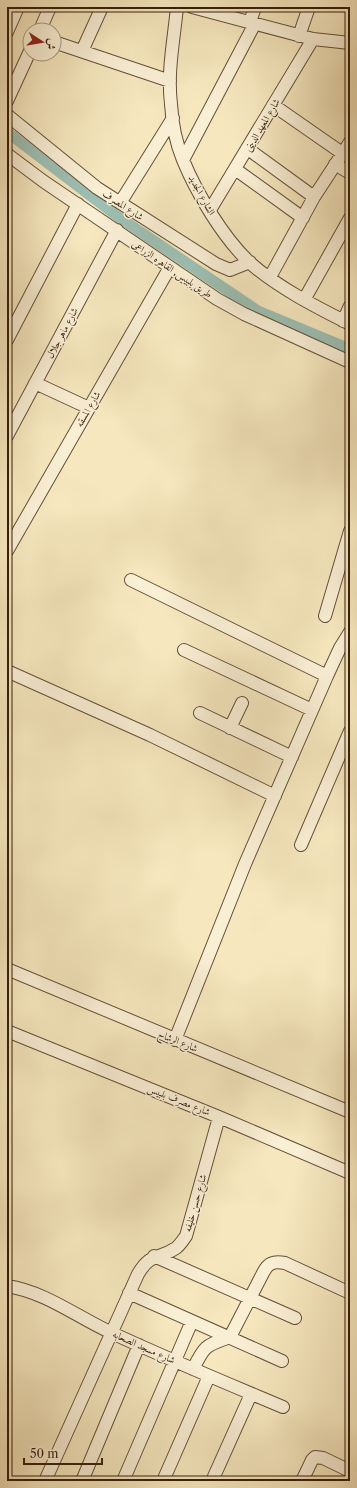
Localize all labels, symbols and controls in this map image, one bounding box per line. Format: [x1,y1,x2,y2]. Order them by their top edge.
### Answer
north arrow [22,22,62,62]
text: ش [44,37,60,51]
street label: شارع المعهد الدينى [241,96,286,155]
street label: الشارع الجديد [183,173,218,219]
street label: شارع المصرف [98,187,146,226]
street label: طريق بلبيس, القاهره الزراعى [129,237,215,302]
street label: شارع ماهر جلال [43,305,84,362]
street label: شارع المسقه [73,389,106,431]
street label: شارع الرشاح [155,1027,200,1058]
street label: شارع مصرف بلبيس [145,1082,213,1121]
street label: شارع حسن خليفه [181,1172,212,1234]
street label: شارع مسجد الصحابه [110,1327,177,1369]
scale bar [24,1440,102,1466]
text: 50 m [30,1446,59,1461]

